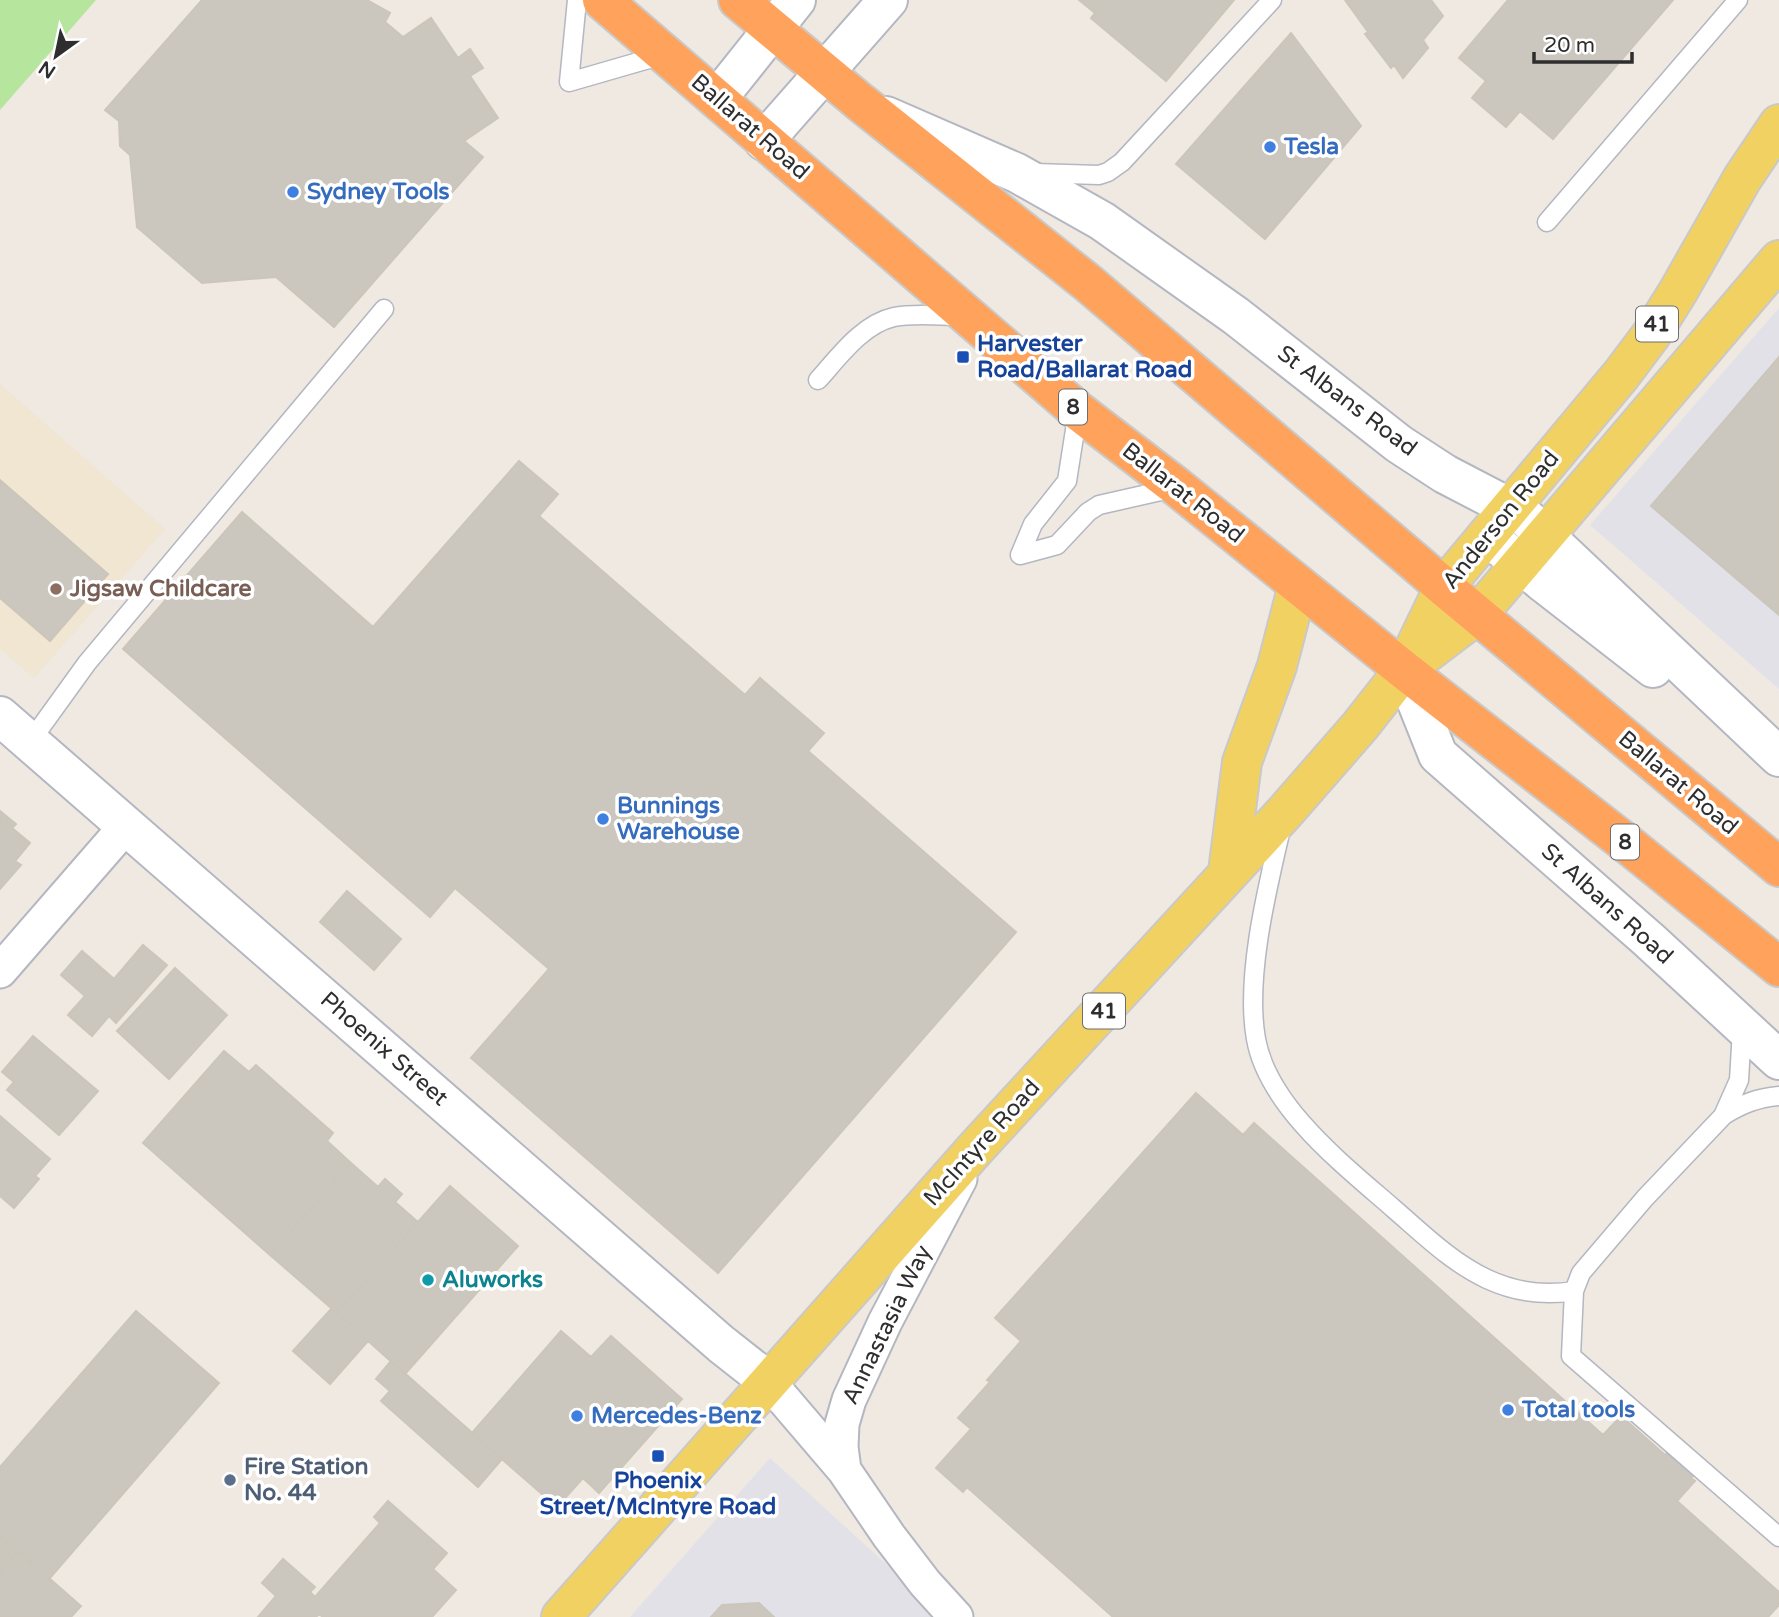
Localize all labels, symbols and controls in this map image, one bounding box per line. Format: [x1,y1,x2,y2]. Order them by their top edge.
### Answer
north arrow [21,21,91,91]
scale bar [1534,21,1632,65]
text: 20 m [1544,33,1595,58]
text: N [35,56,60,83]
street label: Ballarat Road [685,68,815,186]
place label: Tesla [1283,133,1339,161]
marker: Tesla [1262,139,1278,155]
place label: Sydney Tools [307,178,450,206]
marker: Sydney Tools [285,184,301,200]
road number: 41 [1636,306,1678,342]
place label: Harvester Road/Ballarat Road [977,330,1192,384]
street label: St Albans Road [1272,339,1422,463]
marker: Harvester Road/Ballarat Road [955,349,971,365]
road number: 8 [1059,390,1087,424]
street label: Ballarat Road [1116,437,1250,549]
street label: Anderson Road [1437,445,1565,595]
place label: Jigsaw Childcare [69,575,252,603]
marker: Jigsaw Childcare [48,581,64,597]
street label: Ballarat Road [1613,725,1743,841]
place label: Bunnings Warehouse [617,792,740,846]
marker: Bunnings Warehouse [595,811,611,827]
road number: 8 [1611,824,1639,860]
street label: St Albans Road [1535,838,1679,970]
street label: Phoenix Street [314,986,454,1112]
road number: 41 [1083,993,1125,1028]
street label: McIntyre Road [918,1074,1046,1212]
street label: Annastasia Way [836,1241,938,1409]
place label: Aluworks [442,1266,543,1294]
marker: Aluworks [420,1272,436,1288]
place label: Total tools [1521,1396,1635,1424]
place label: Mercedes-Benz [591,1402,762,1430]
marker: Total tools [1500,1402,1516,1418]
marker: Mercedes-Benz [569,1408,585,1424]
marker: Phoenix Street/McIntyre Road [650,1448,666,1464]
place label: Fire Station No. 44 [244,1453,369,1507]
place label: Phoenix Street/McIntyre Road [540,1467,776,1521]
marker: Fire Station No. 44 [222,1472,238,1488]

